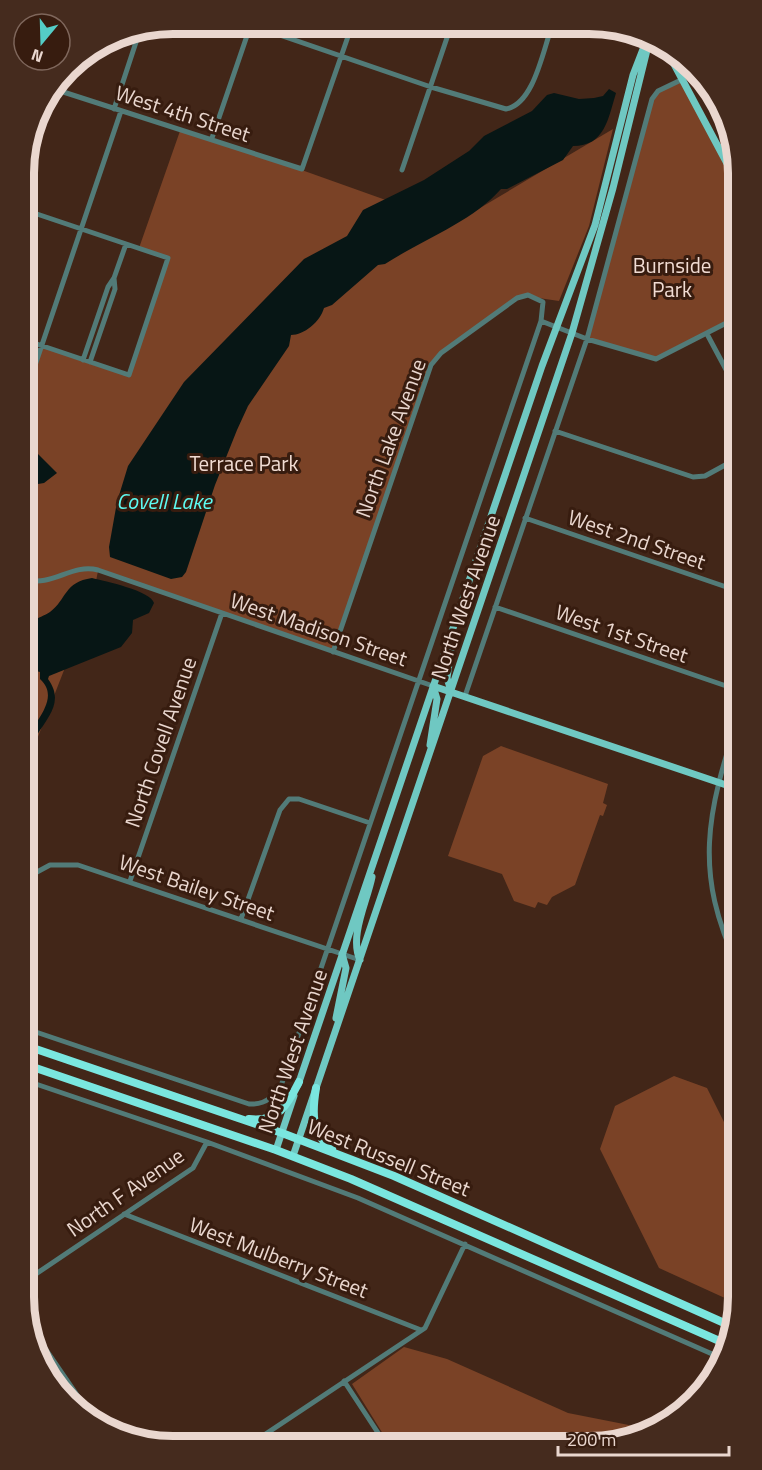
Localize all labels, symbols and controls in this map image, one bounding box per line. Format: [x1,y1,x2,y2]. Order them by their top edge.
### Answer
north arrow [12,12,72,72]
text: N [28,43,46,69]
street label: West 4th Street [112,76,255,150]
park label: Burnside Park [633,249,711,305]
street label: North Lake Avenue [346,354,434,522]
park label: Terrace Park [189,447,299,479]
water label: Covell Lake [116,484,214,518]
street label: West 2nd Street [564,501,711,578]
street label: North West Avenue [422,510,508,684]
street label: West Madison Street [226,584,412,674]
street label: West 1st Street [551,595,693,671]
street label: North Covell Avenue [116,652,204,832]
street label: West Bailey Street [115,845,280,929]
street label: North West Avenue [249,964,335,1138]
street label: West Russell Street [303,1110,476,1205]
street label: North F Avenue [60,1140,190,1244]
street label: West Mulberry Street [185,1208,374,1306]
scale bar [558,1419,729,1457]
text: 200 m [567,1426,616,1453]

